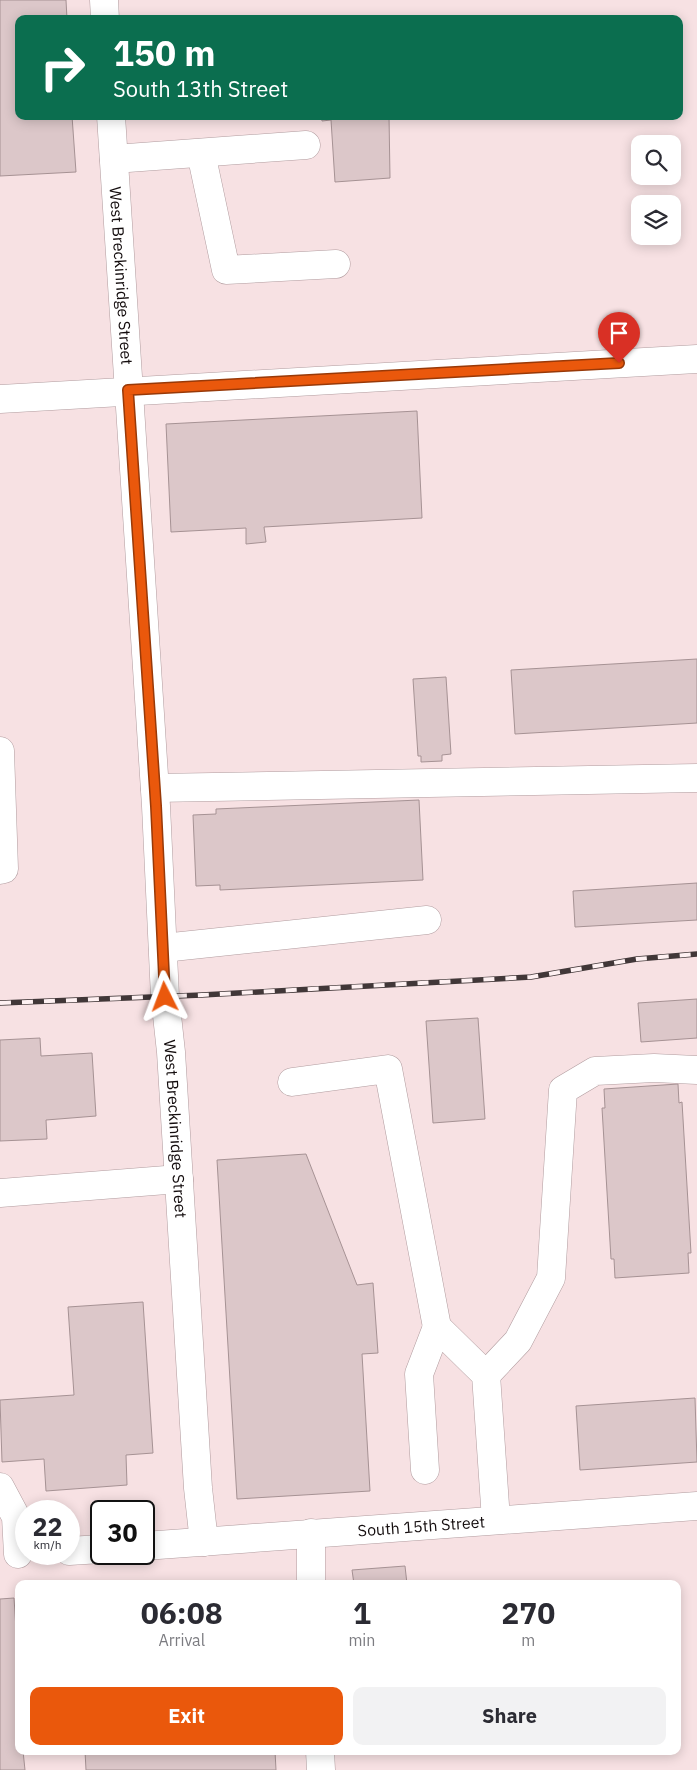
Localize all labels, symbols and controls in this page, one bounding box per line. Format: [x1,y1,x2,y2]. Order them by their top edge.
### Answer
text: 150 m [113,30,216,76]
icon: right [30,35,95,100]
text: South 13th Street [113,74,288,103]
map controls [631,135,681,245]
button: search [631,135,681,185]
street label: West Breckinridge Street [106,186,137,365]
button: layers [631,195,681,245]
pin [598,312,640,363]
icon: arrive [605,319,633,347]
position arrow [138,970,190,1022]
street label: West Breckinridge Street [160,1039,191,1219]
speed limit sign: 30 [90,1500,155,1565]
text: 22 [32,1510,63,1543]
street label: South 15th Street [357,1511,486,1541]
text: km/h [33,1537,62,1552]
text: 06:08 [141,1593,223,1632]
text: 1 [353,1593,371,1632]
text: 270 [501,1593,555,1632]
text: Arrival [158,1630,205,1650]
text: min [348,1630,375,1650]
text: m [521,1630,535,1650]
button: Exit [30,1687,343,1745]
button: Share [353,1687,666,1745]

